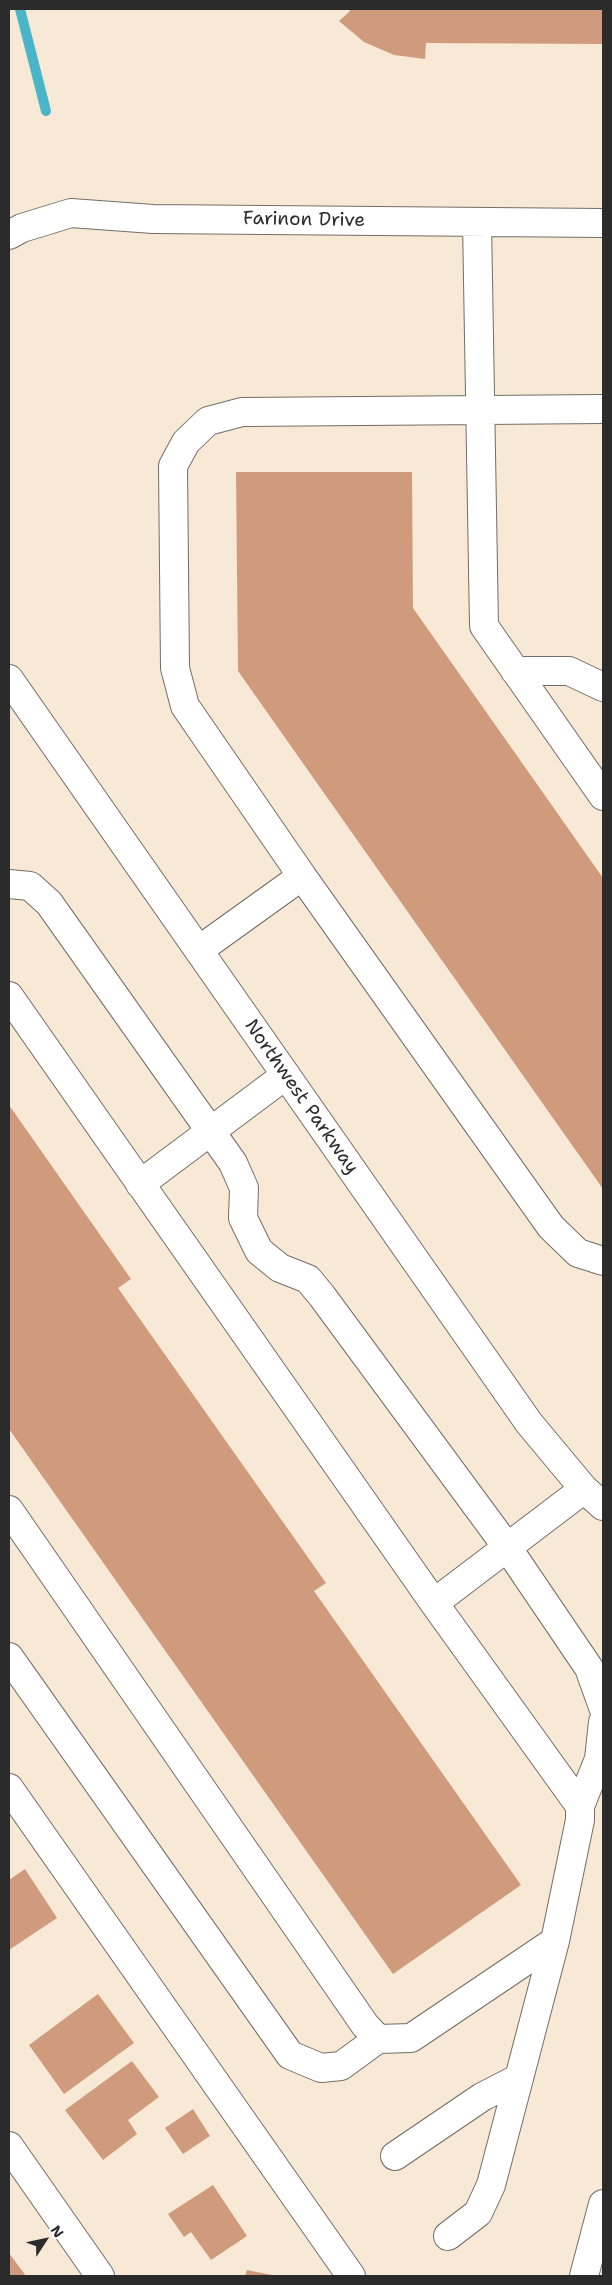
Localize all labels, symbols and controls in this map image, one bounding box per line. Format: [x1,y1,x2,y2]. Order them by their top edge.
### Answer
street label: Farinon Drive [243,208,365,232]
street label: Northwest Parkway [239,1015,363,1179]
north arrow [20,2215,70,2265]
text: N [47,2222,68,2241]

